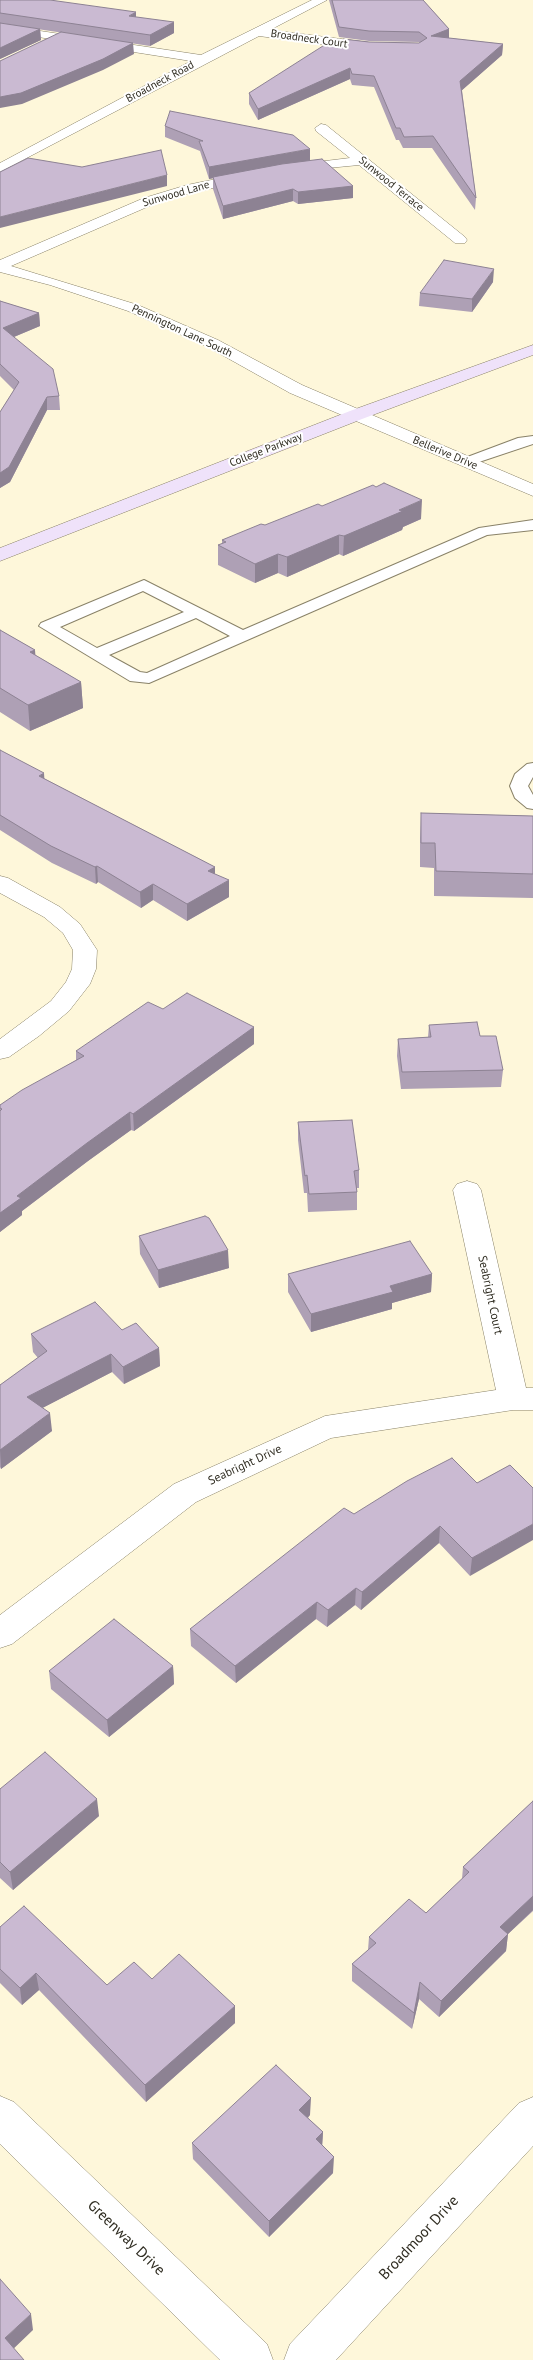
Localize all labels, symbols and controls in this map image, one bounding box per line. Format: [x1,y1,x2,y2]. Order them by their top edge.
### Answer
street label: Broadneck Court [270,27,348,51]
street label: Broadneck Road [124,58,196,106]
street label: Sunwood Terrace [356,154,426,214]
street label: Sunwood Lane [141,178,211,210]
street label: Pennington Lane South [130,302,234,360]
street label: College Parkway [228,430,304,470]
street label: Bellerive Drive [411,433,479,473]
street label: Seabright Court [475,1254,505,1336]
street label: Seabright Drive [206,1442,284,1488]
street label: Broadmoor Drive [375,2192,463,2284]
street label: Greenway Drive [84,2197,168,2279]

